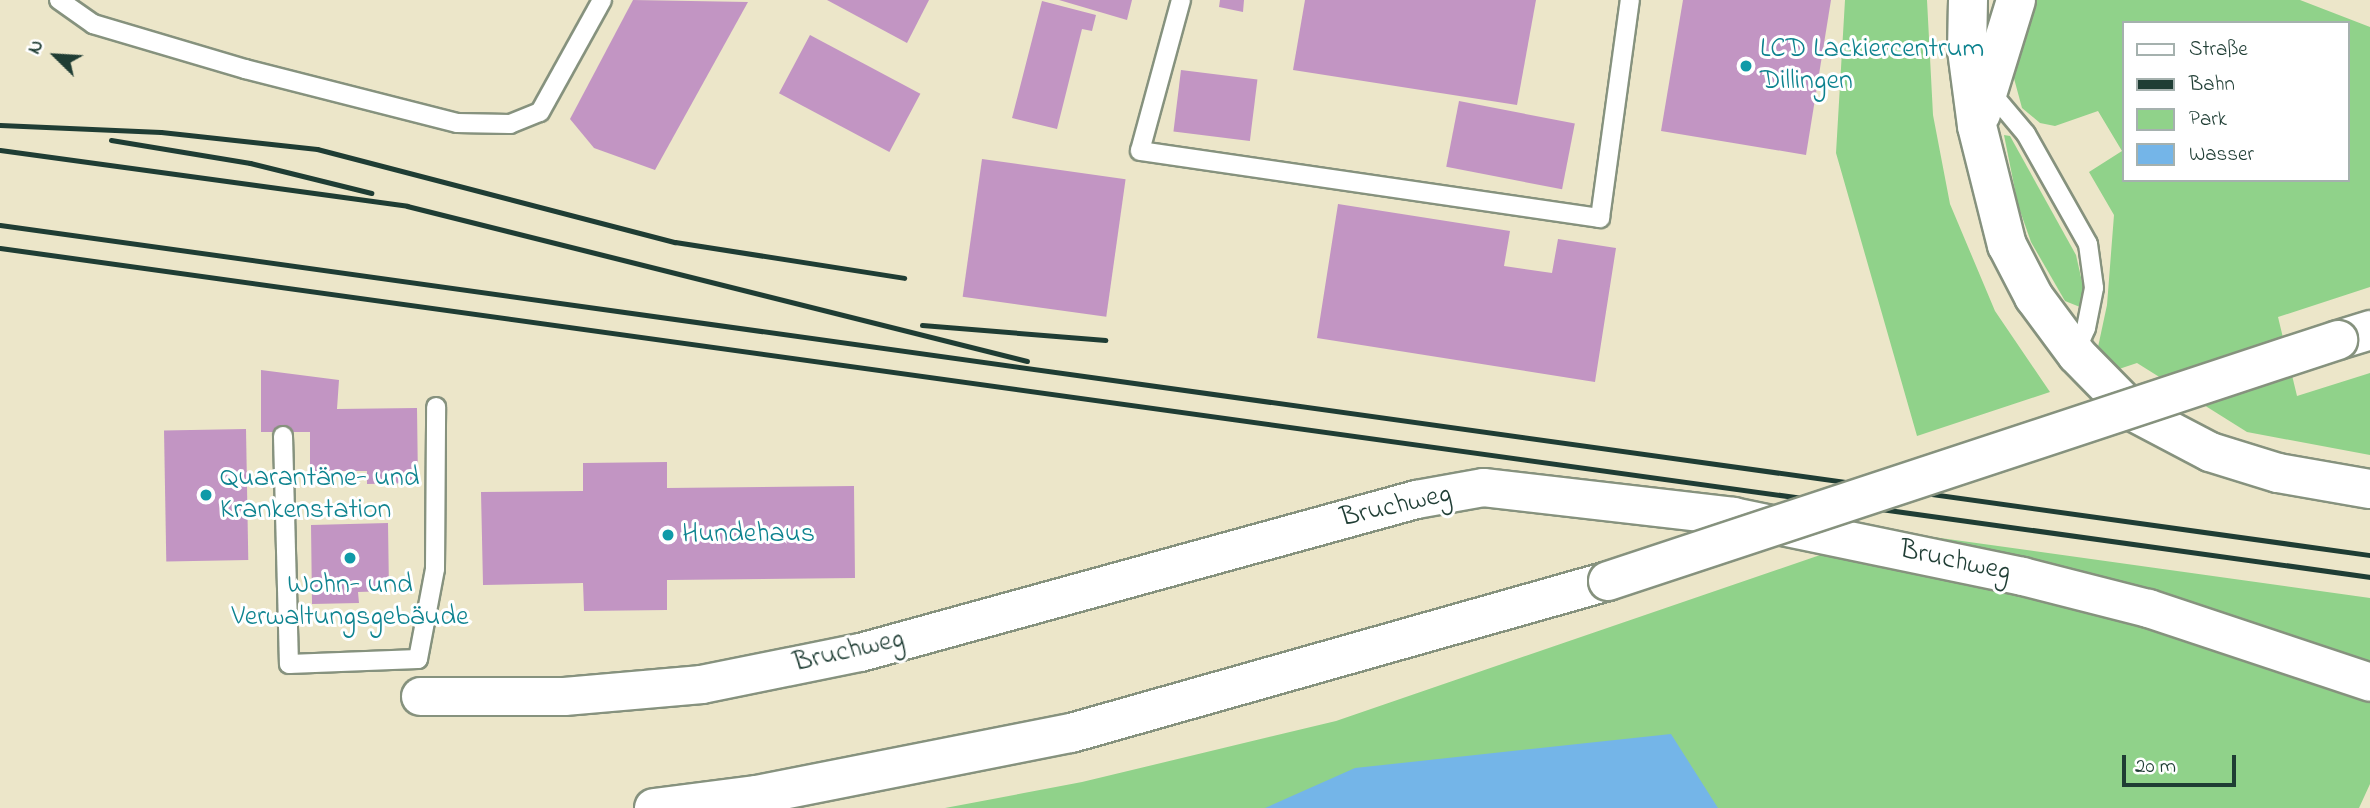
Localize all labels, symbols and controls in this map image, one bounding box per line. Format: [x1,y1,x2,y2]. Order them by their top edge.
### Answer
north arrow [21,21,91,91]
legend [2122,21,2349,182]
place label: LCD Lackiercentrum Dillingen [1760,33,1984,99]
text: Straße [2189,35,2248,65]
text: N [21,36,51,59]
marker: LCD Lackiercentrum Dillingen [1738,58,1754,74]
text: Bahn [2189,70,2235,100]
text: Park [2189,105,2227,135]
text: Wasser [2189,140,2254,170]
place label: Quarantäne- und Krankenstation [220,462,420,528]
street label: Bruchweg [1337,478,1455,536]
marker: Quarantäne- und Krankenstation [198,487,214,503]
place label: Hundehaus [682,518,815,552]
marker: Hundehaus [660,527,676,543]
street label: Bruchweg [1896,534,2014,590]
marker: Wohn- und Verwaltungsgebäude [342,550,358,566]
place label: Wohn- und Verwaltungsgebäude [232,569,468,635]
street label: Bruchweg [790,623,908,681]
scale bar [2125,742,2239,786]
text: 20 m [2135,752,2176,782]

